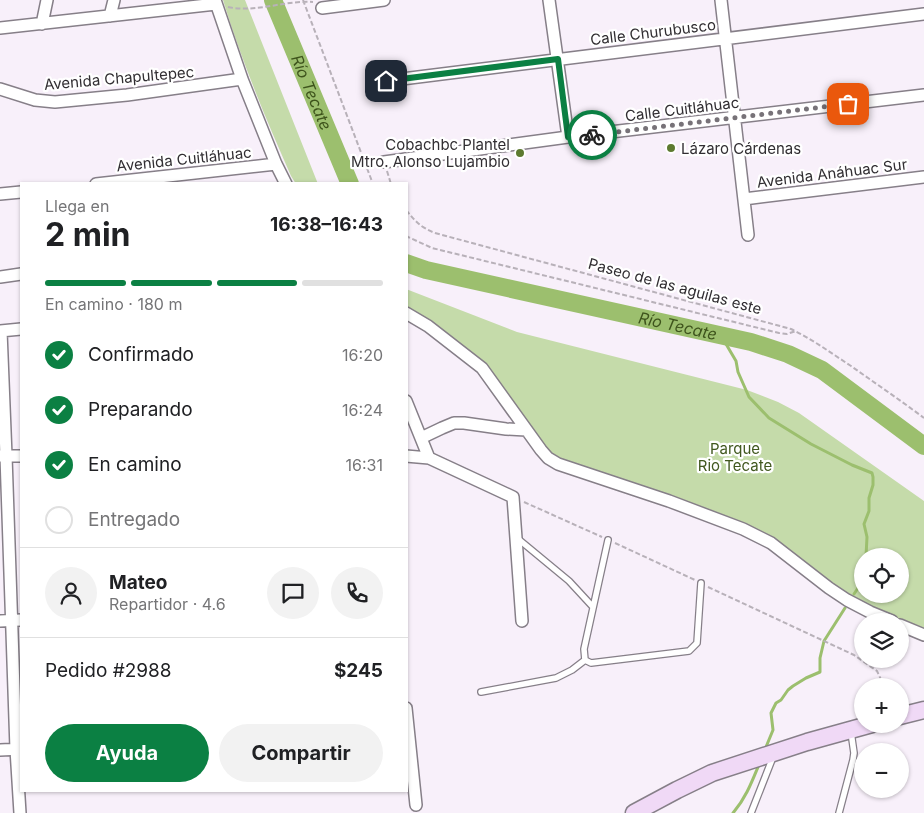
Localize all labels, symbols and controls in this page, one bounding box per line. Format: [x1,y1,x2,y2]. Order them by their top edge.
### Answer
street label: Calle Churubusco [589,15,717,49]
water label: Río Tecate [287,52,336,133]
pin [365,60,407,102]
street label: Avenida Chapultepec [43,62,195,94]
icon: home [372,67,400,95]
pin [827,83,869,125]
icon: bag [834,90,862,118]
street label: Calle Cuitláhuac [624,93,740,125]
courier [567,110,617,160]
icon: bike [578,121,606,149]
place label: Cobachbc Plantel Mtro. Alonso Lujambio [351,135,510,171]
place label: Lázaro Cárdenas [681,139,801,158]
street label: Avenida Cuitláhuac [116,142,252,176]
marker: Lázaro Cárdenas [665,142,677,154]
marker: Cobachbc Plantel Mtro. Alonso Lujambio [514,147,526,159]
street label: Avenida Anáhuac Sur [756,154,909,192]
text: Llega en [45,196,109,216]
text: 16:38–16:43 [270,213,383,236]
text: 2 min [45,215,131,254]
street label: Paseo de las aguilas este [586,254,764,318]
text: En camino · 180 m [45,294,182,314]
water label: Río Tecate [637,307,719,344]
icon: check [45,341,73,369]
text: Confirmado [88,343,194,366]
text: 16:20 [342,345,383,365]
icon: check [45,396,73,424]
text: Preparando [88,398,193,421]
text: 16:24 [342,400,383,420]
park label: Parque Rio Tecate [698,439,772,475]
icon: check [45,451,73,479]
text: En camino [88,453,182,476]
text: 16:31 [346,455,383,475]
text: Entregado [88,508,180,531]
map controls [854,548,909,798]
button: locate [854,548,909,603]
button: person [45,567,97,619]
button: chat [267,567,319,619]
button: phone [331,567,383,619]
text: Mateo [109,571,167,594]
text: Repartidor · 4.6 [109,594,226,614]
button: layers [854,613,909,668]
text: Pedido #2988 [45,659,172,682]
text: $245 [334,659,383,682]
button: + [854,678,909,733]
button: Ayuda [45,724,209,782]
button: Compartir [219,724,383,782]
button: − [854,743,909,798]

